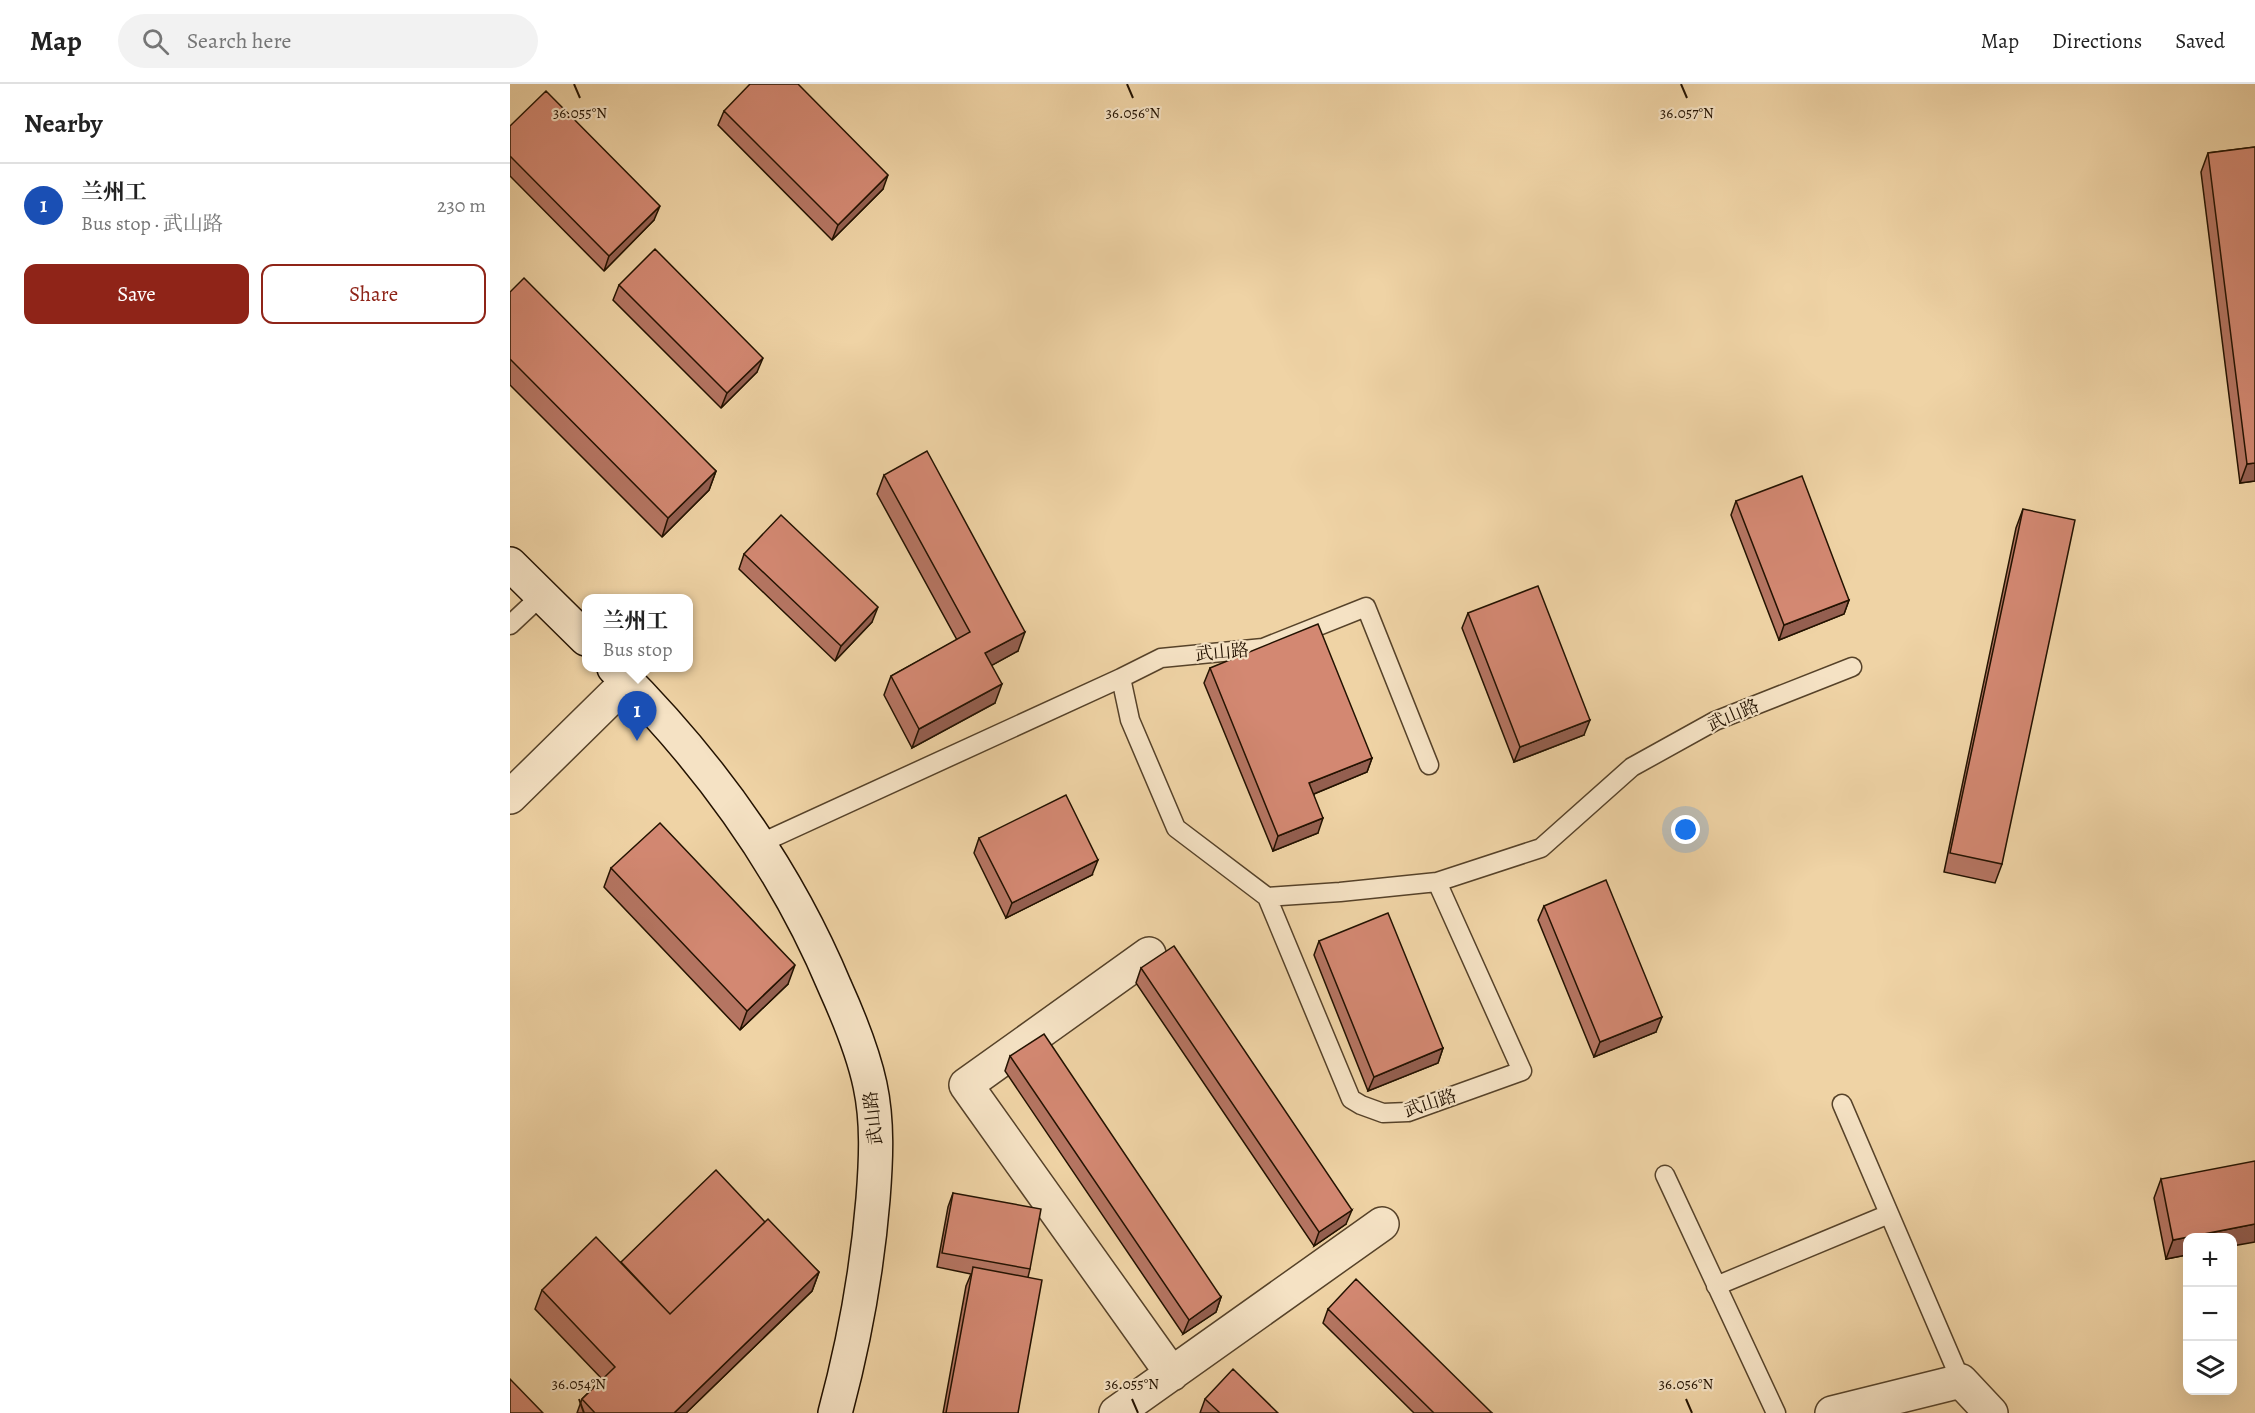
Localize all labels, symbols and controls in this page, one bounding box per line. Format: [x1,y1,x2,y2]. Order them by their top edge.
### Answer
search box [118,14,538,68]
text: Map [30,22,82,60]
icon: search [139,25,172,58]
text: Search here [187,26,291,56]
text: Map [1981,27,2019,55]
text: Directions [2052,27,2142,55]
text: Saved [2175,27,2225,55]
text: 36.055°N [553,103,607,123]
text: 36.056°N [1106,103,1160,123]
text: 36.057°N [1660,103,1714,123]
text: Nearby [24,106,103,141]
text: 兰州工 [81,177,147,207]
text: 1 [40,192,47,219]
text: 230 m [437,192,486,219]
text: Bus stop · 武山路 [81,210,223,237]
button: Save [24,264,249,324]
button: Share [261,264,486,324]
popup [582,594,693,672]
text: 兰州工 [603,606,669,636]
text: Bus stop [603,636,672,663]
street label: 武山路 [1194,638,1250,666]
pin: 1 [618,692,656,741]
street label: 武山路 [1703,693,1763,737]
your location [1671,815,1700,844]
street label: 武山路 [1401,1083,1459,1123]
street label: 武山路 [858,1090,888,1146]
map controls [2183,1233,2237,1395]
button: + [2183,1233,2237,1287]
button: − [2183,1287,2237,1341]
button: layers [2183,1341,2237,1395]
text: 36.054°N [552,1374,606,1394]
text: 36.055°N [1105,1374,1159,1394]
text: 36.056°N [1659,1374,1713,1394]

